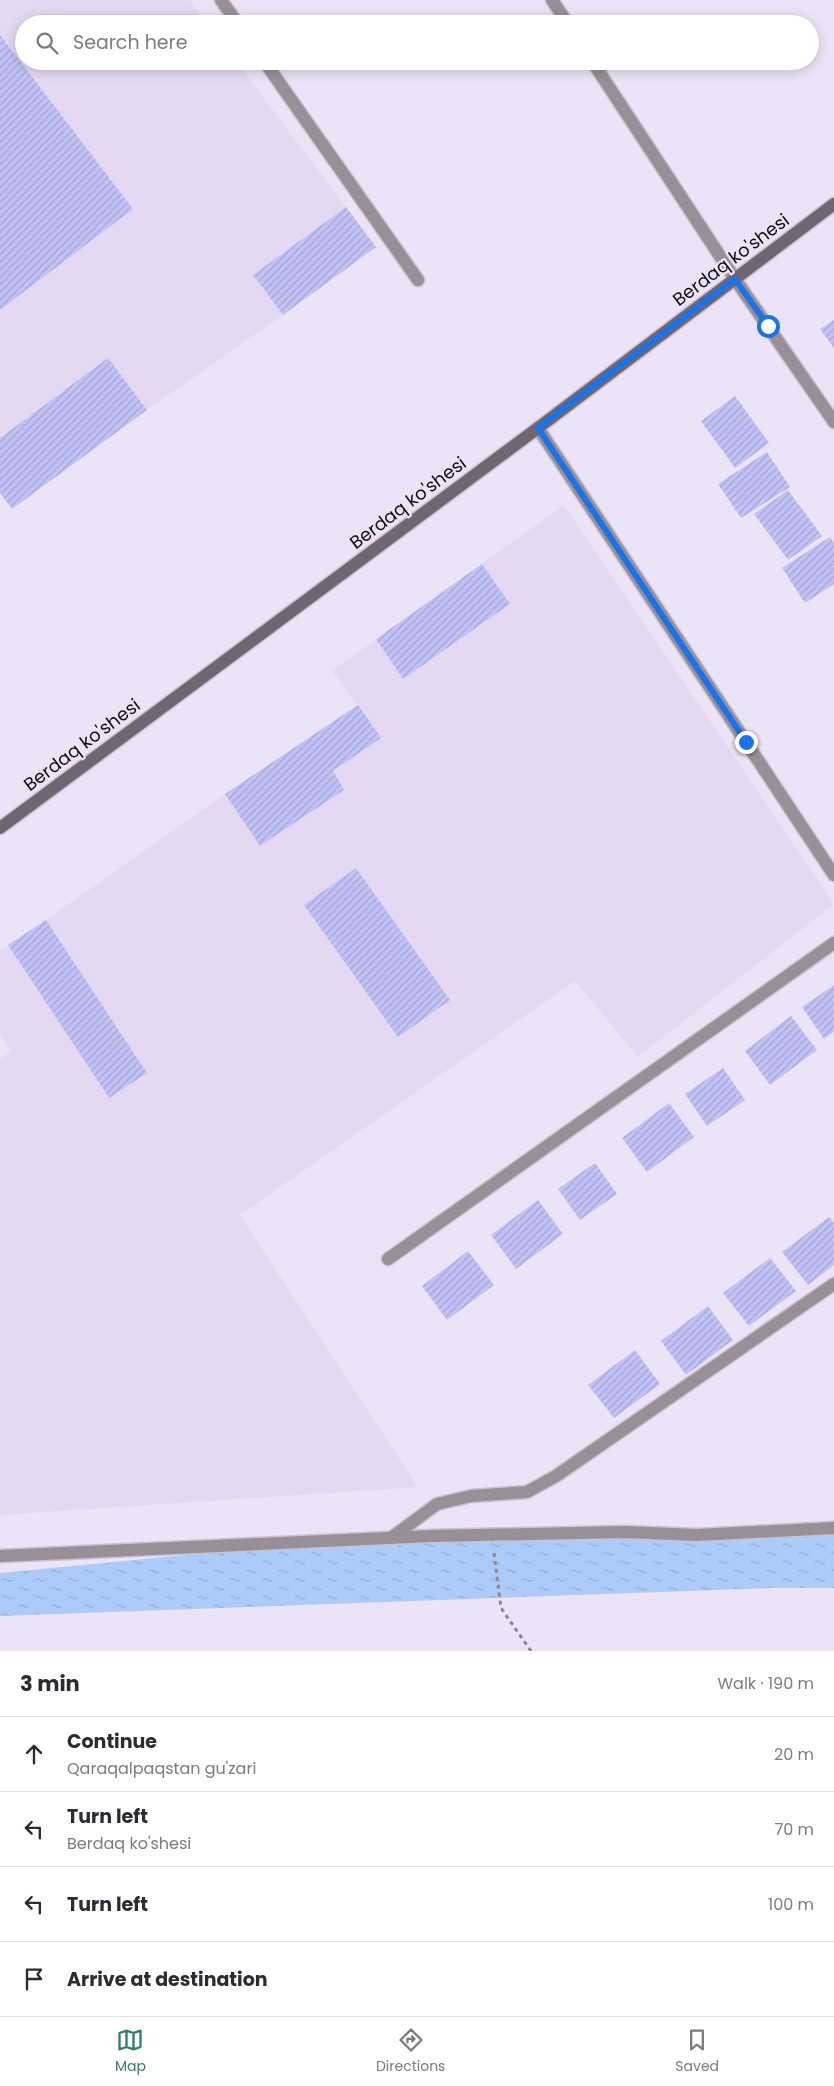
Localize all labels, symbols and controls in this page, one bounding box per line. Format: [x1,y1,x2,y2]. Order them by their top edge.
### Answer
search box [15,15,819,70]
icon: search [33,29,61,57]
text: Search here [73,29,187,56]
street label: Berdaq ko'shesi [667,208,794,312]
route start [757,315,780,338]
street label: Berdaq ko'shesi [344,451,471,555]
street label: Berdaq ko'shesi [18,693,145,797]
route end [735,731,758,754]
text: 3 min [20,1669,80,1698]
text: Walk · 190 m [717,1672,814,1695]
text: Continue [67,1728,157,1755]
icon: ahead [20,1740,48,1768]
text: 20 m [774,1743,814,1766]
text: Qaraqalpaqstan gu'zari [67,1757,256,1780]
text: Turn left [67,1803,148,1830]
icon: left [20,1815,48,1843]
text: 70 m [774,1818,814,1841]
text: Berdaq ko'shesi [67,1832,191,1855]
icon: left [20,1890,48,1918]
text: Turn left [67,1891,148,1918]
text: 100 m [768,1893,814,1916]
icon: arrive [20,1965,48,1993]
text: Arrive at destination [67,1966,268,1993]
tab: Map [115,2026,146,2077]
tab: Directions [376,2026,445,2077]
tab: Saved [675,2026,719,2077]

